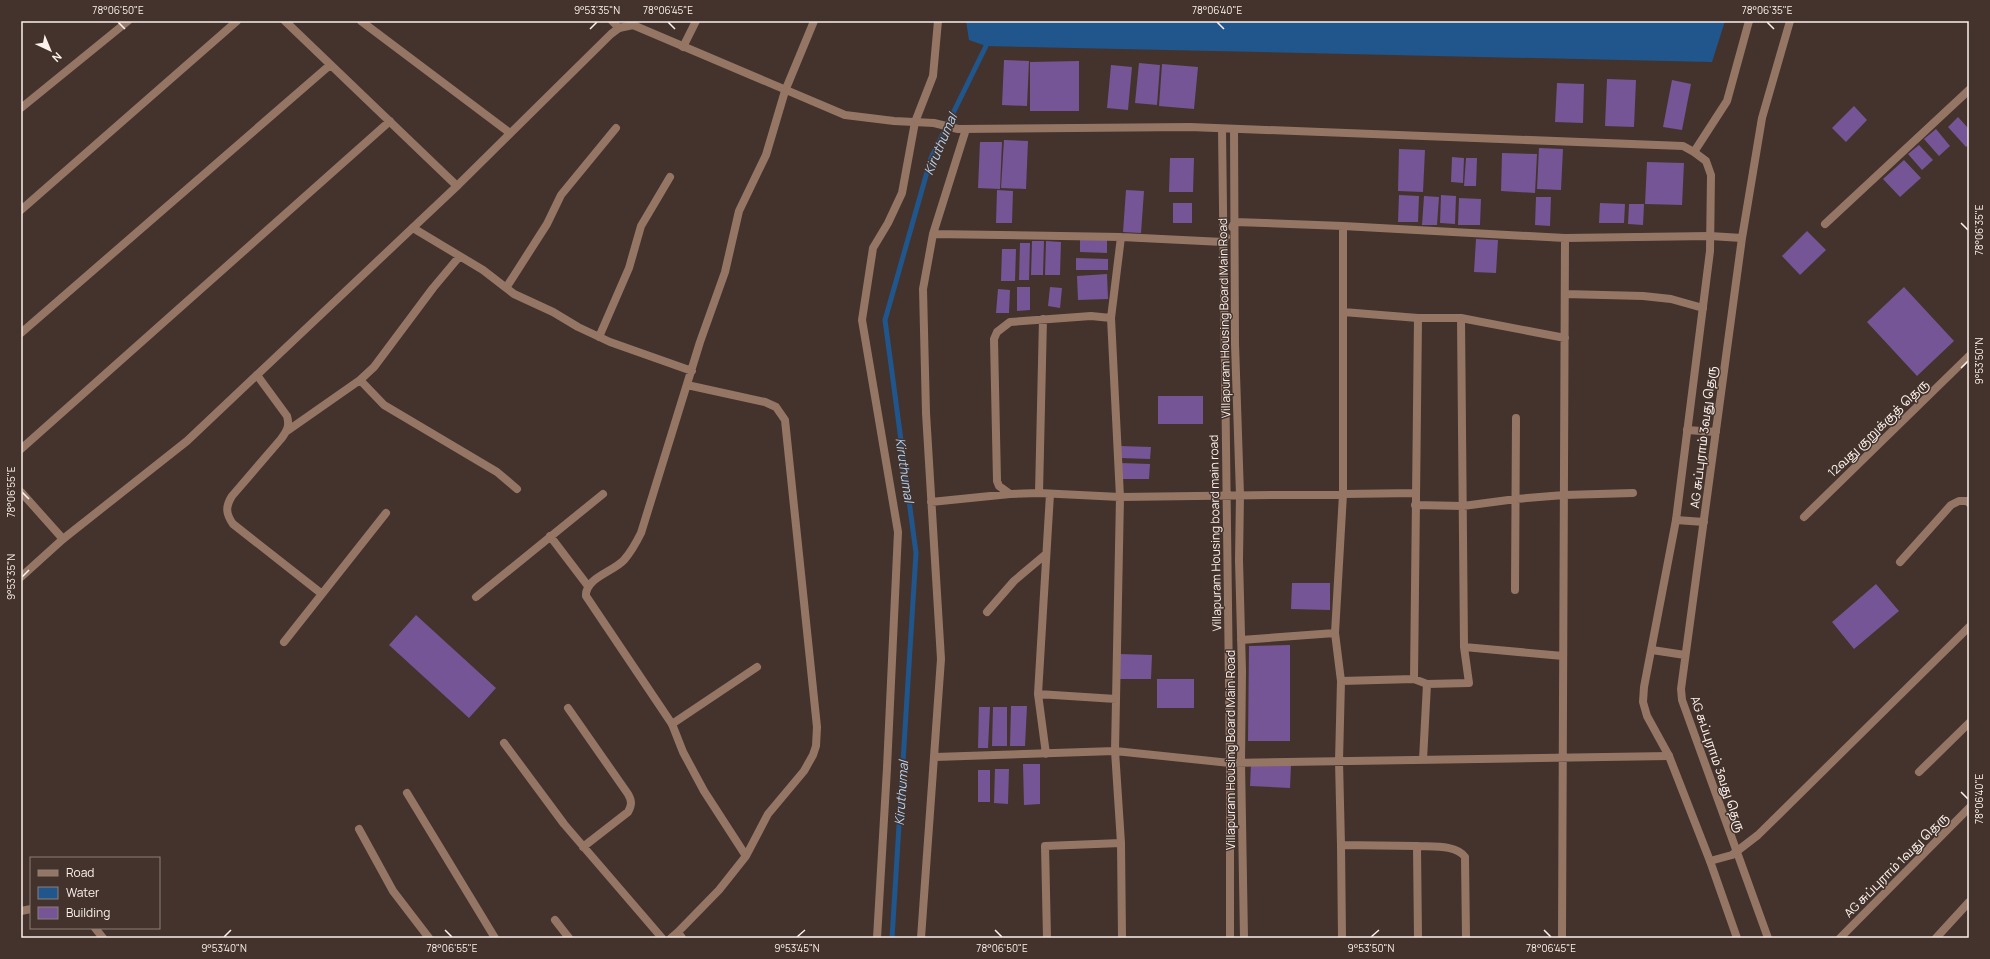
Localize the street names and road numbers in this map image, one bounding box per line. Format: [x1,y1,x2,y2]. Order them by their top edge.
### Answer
street label: Villapuram Housing Board Main Road [1214,218,1234,418]
street label: AG சுப்புராம் 3வது தெரு [1686,364,1720,509]
street label: 12வது குறுக்குத் தெரு [1824,375,1932,481]
street label: Villapuram Housing board main road [1205,435,1225,631]
street label: Villapuram Housing Board Main Road [1222,650,1239,850]
street label: AG சுப்புராம் 3வது தெரு [1687,693,1749,835]
street label: AG சுப்புராம் 1வது தெரு [1840,809,1952,921]

